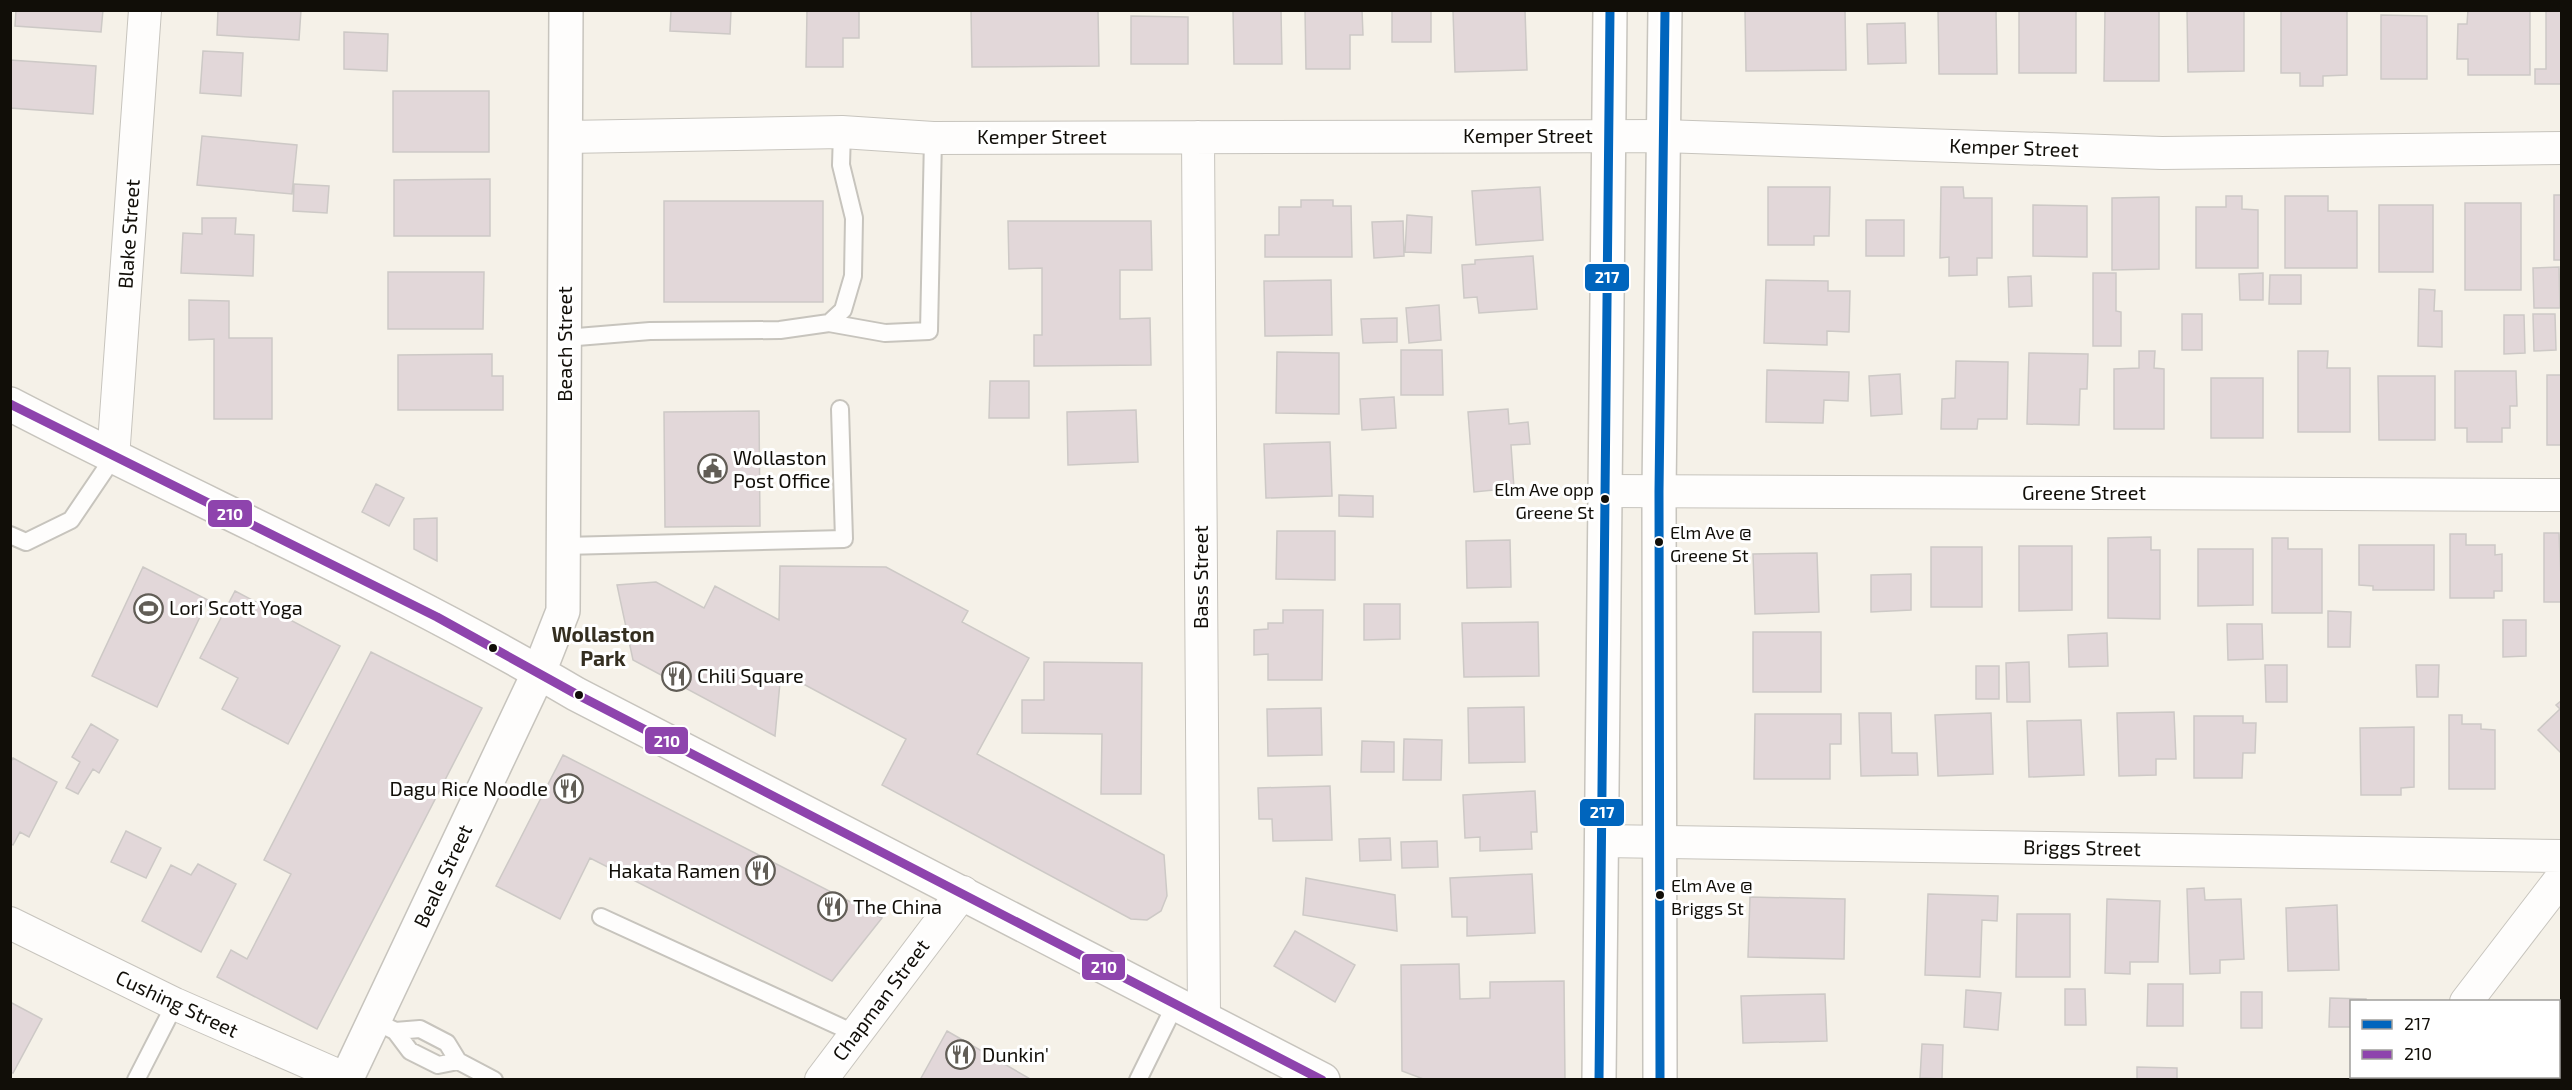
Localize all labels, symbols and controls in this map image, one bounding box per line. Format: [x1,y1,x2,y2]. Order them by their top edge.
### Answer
street label: Kemper Street [1463,123,1593,147]
street label: Kemper Street [977,124,1107,148]
street label: Kemper Street [1949,133,2080,161]
street label: Blake Street [112,178,144,290]
line badge: 217 [1584,263,1630,292]
text: 217 [1595,267,1620,286]
street label: Beach Street [552,286,576,402]
place label: Wollaston Post Office [733,445,831,492]
public building icon: Wollaston Post Office [696,453,728,485]
place label: Elm Ave opp Greene St [1494,478,1594,523]
street label: Greene Street [2022,480,2146,504]
marker: Elm Ave opp Greene St [1599,493,1611,505]
line badge: 210 [207,499,253,528]
text: 210 [217,504,243,523]
place label: Elm Ave @ Greene St [1670,521,1752,566]
street label: Bass Street [1188,525,1212,629]
marker: Elm Ave @ Greene St [1653,536,1665,548]
sports icon: Lori Scott Yoga [132,592,164,624]
place label: Lori Scott Yoga [169,595,303,619]
district label: Wollaston Park [551,621,655,670]
unlabelled marker [487,642,499,654]
restaurant icon: Chili Square [660,660,692,692]
place label: Chili Square [697,663,804,687]
unlabelled marker [573,689,585,701]
line badge: 210 [644,726,689,755]
text: 210 [654,731,680,750]
restaurant icon: Dagu Rice Noodle [553,773,585,805]
place label: Dagu Rice Noodle [390,776,548,800]
line badge: 217 [1579,798,1625,827]
text: 217 [1590,802,1615,821]
street label: Beale Street [408,820,477,931]
street label: Briggs Street [2023,834,2142,860]
restaurant icon: Hakata Ramen [745,855,777,887]
place label: Hakata Ramen [608,858,740,882]
place label: Elm Ave @ Briggs St [1671,874,1753,919]
marker: Elm Ave @ Briggs St [1654,889,1666,901]
restaurant icon: The China [816,891,848,923]
place label: The China [853,894,942,918]
street label: Chapman Street [827,934,934,1065]
line badge: 210 [1081,953,1126,981]
text: 210 [1091,957,1117,976]
street label: Cushing Street [112,964,243,1042]
legend [2350,1000,2560,1078]
text: 217 [2404,1012,2431,1034]
restaurant icon: Dunkin' [945,1039,977,1071]
place label: Dunkin' [982,1042,1049,1066]
text: 210 [2404,1042,2432,1064]

